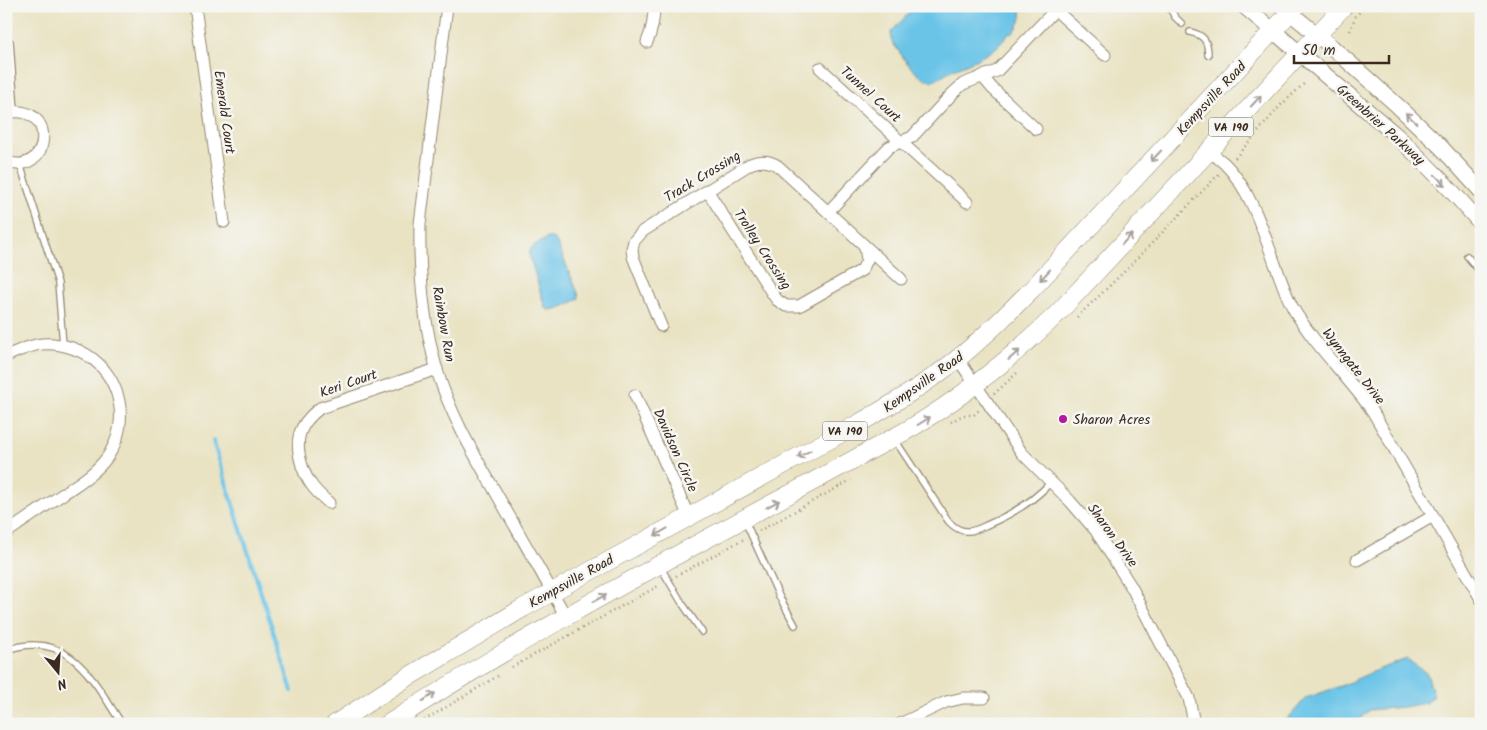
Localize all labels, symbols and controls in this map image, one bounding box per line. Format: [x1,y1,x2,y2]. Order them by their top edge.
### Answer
scale bar [1294,32,1390,64]
text: 50 m [1302,39,1336,63]
street label: Kempsville Road [1171,56,1253,141]
street label: Tunnel Court [835,61,906,129]
street label: Emerald Court [207,69,241,156]
street label: Greenbrier Parkway [1331,79,1430,171]
one-way arrow [1250,94,1262,107]
one-way arrow [1404,112,1417,124]
road number: VA 190 [1208,118,1254,136]
street label: Track Crossing [660,145,745,208]
one-way arrow [1150,150,1162,163]
one-way arrow [1434,173,1446,186]
street label: Trolley Crossing [728,205,797,294]
one-way arrow [1121,232,1133,245]
one-way arrow [1039,269,1051,281]
street label: Rainbow Run [426,285,461,364]
street label: Wynngate Drive [1316,324,1391,410]
street label: Kempsville Road [879,346,969,419]
one-way arrow [1007,349,1020,360]
street label: Keri Court [317,364,381,404]
street label: Davidson Circle [647,405,704,496]
place label: Sharon Acres [1073,409,1150,431]
marker: Sharon Acres [1057,413,1069,425]
one-way arrow [916,415,930,425]
road number: VA 190 [822,422,868,441]
one-way arrow [796,449,811,459]
one-way arrow [766,498,780,508]
street label: Sharon Drive [1081,499,1143,573]
one-way arrow [654,528,669,537]
street label: Kempsville Road [525,549,619,614]
one-way arrow [592,593,607,603]
north arrow [32,648,82,698]
text: N [54,672,69,695]
one-way arrow [422,692,436,702]

